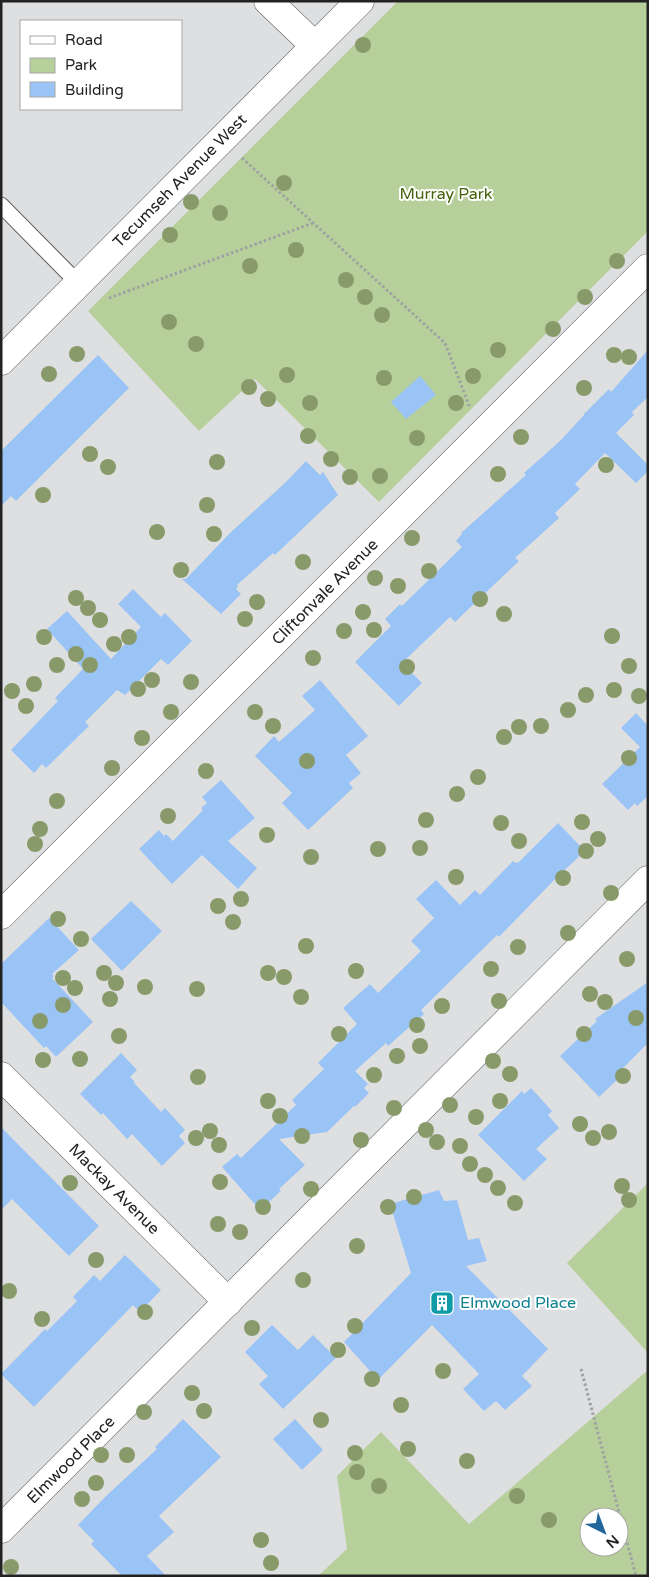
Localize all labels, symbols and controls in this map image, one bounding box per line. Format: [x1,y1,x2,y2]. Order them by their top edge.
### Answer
legend [20,20,182,110]
text: Road [65,31,103,49]
text: Park [65,56,97,74]
text: Building [65,81,124,99]
street label: Tecumseh Avenue West [109,110,251,252]
park label: Murray Park [399,184,493,204]
street label: Cliftonvale Avenue [268,535,382,649]
street label: Mackay Avenue [64,1139,164,1239]
building icon: Elmwood Place [429,1290,455,1316]
place label: Elmwood Place [460,1293,576,1313]
street label: Elmwood Place [23,1412,119,1508]
north arrow [579,1507,629,1557]
text: N [602,1531,622,1551]

